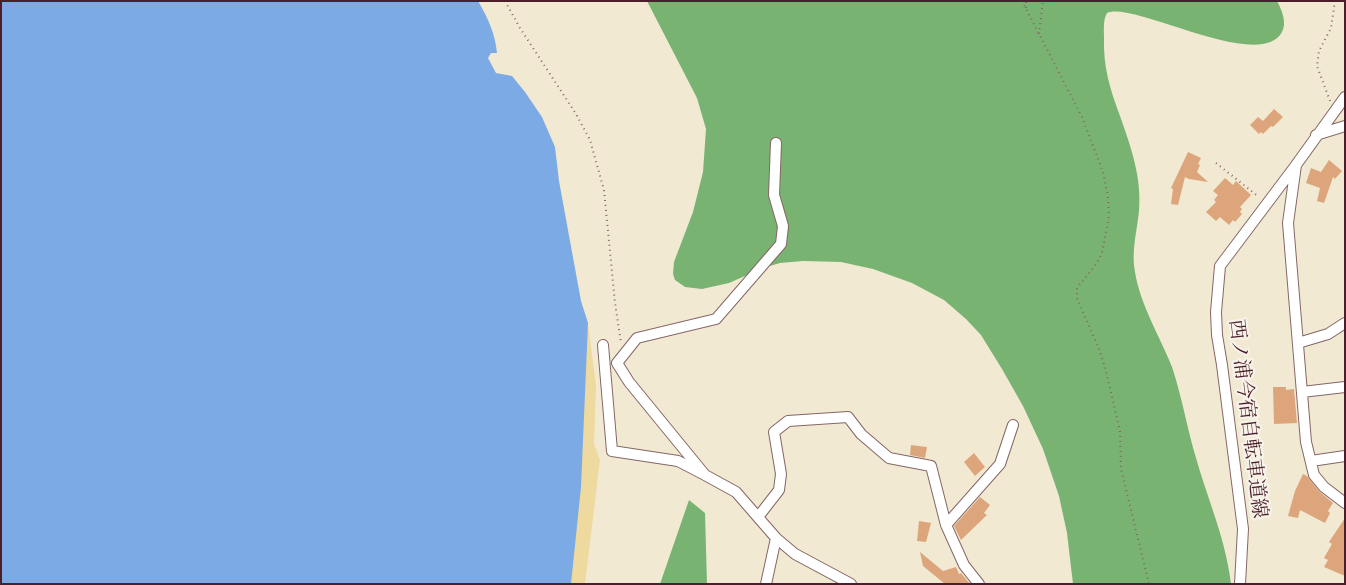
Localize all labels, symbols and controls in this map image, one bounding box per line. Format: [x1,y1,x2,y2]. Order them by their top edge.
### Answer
street label: 西ノ浦今宿自転車道線 [1223,318,1271,520]

